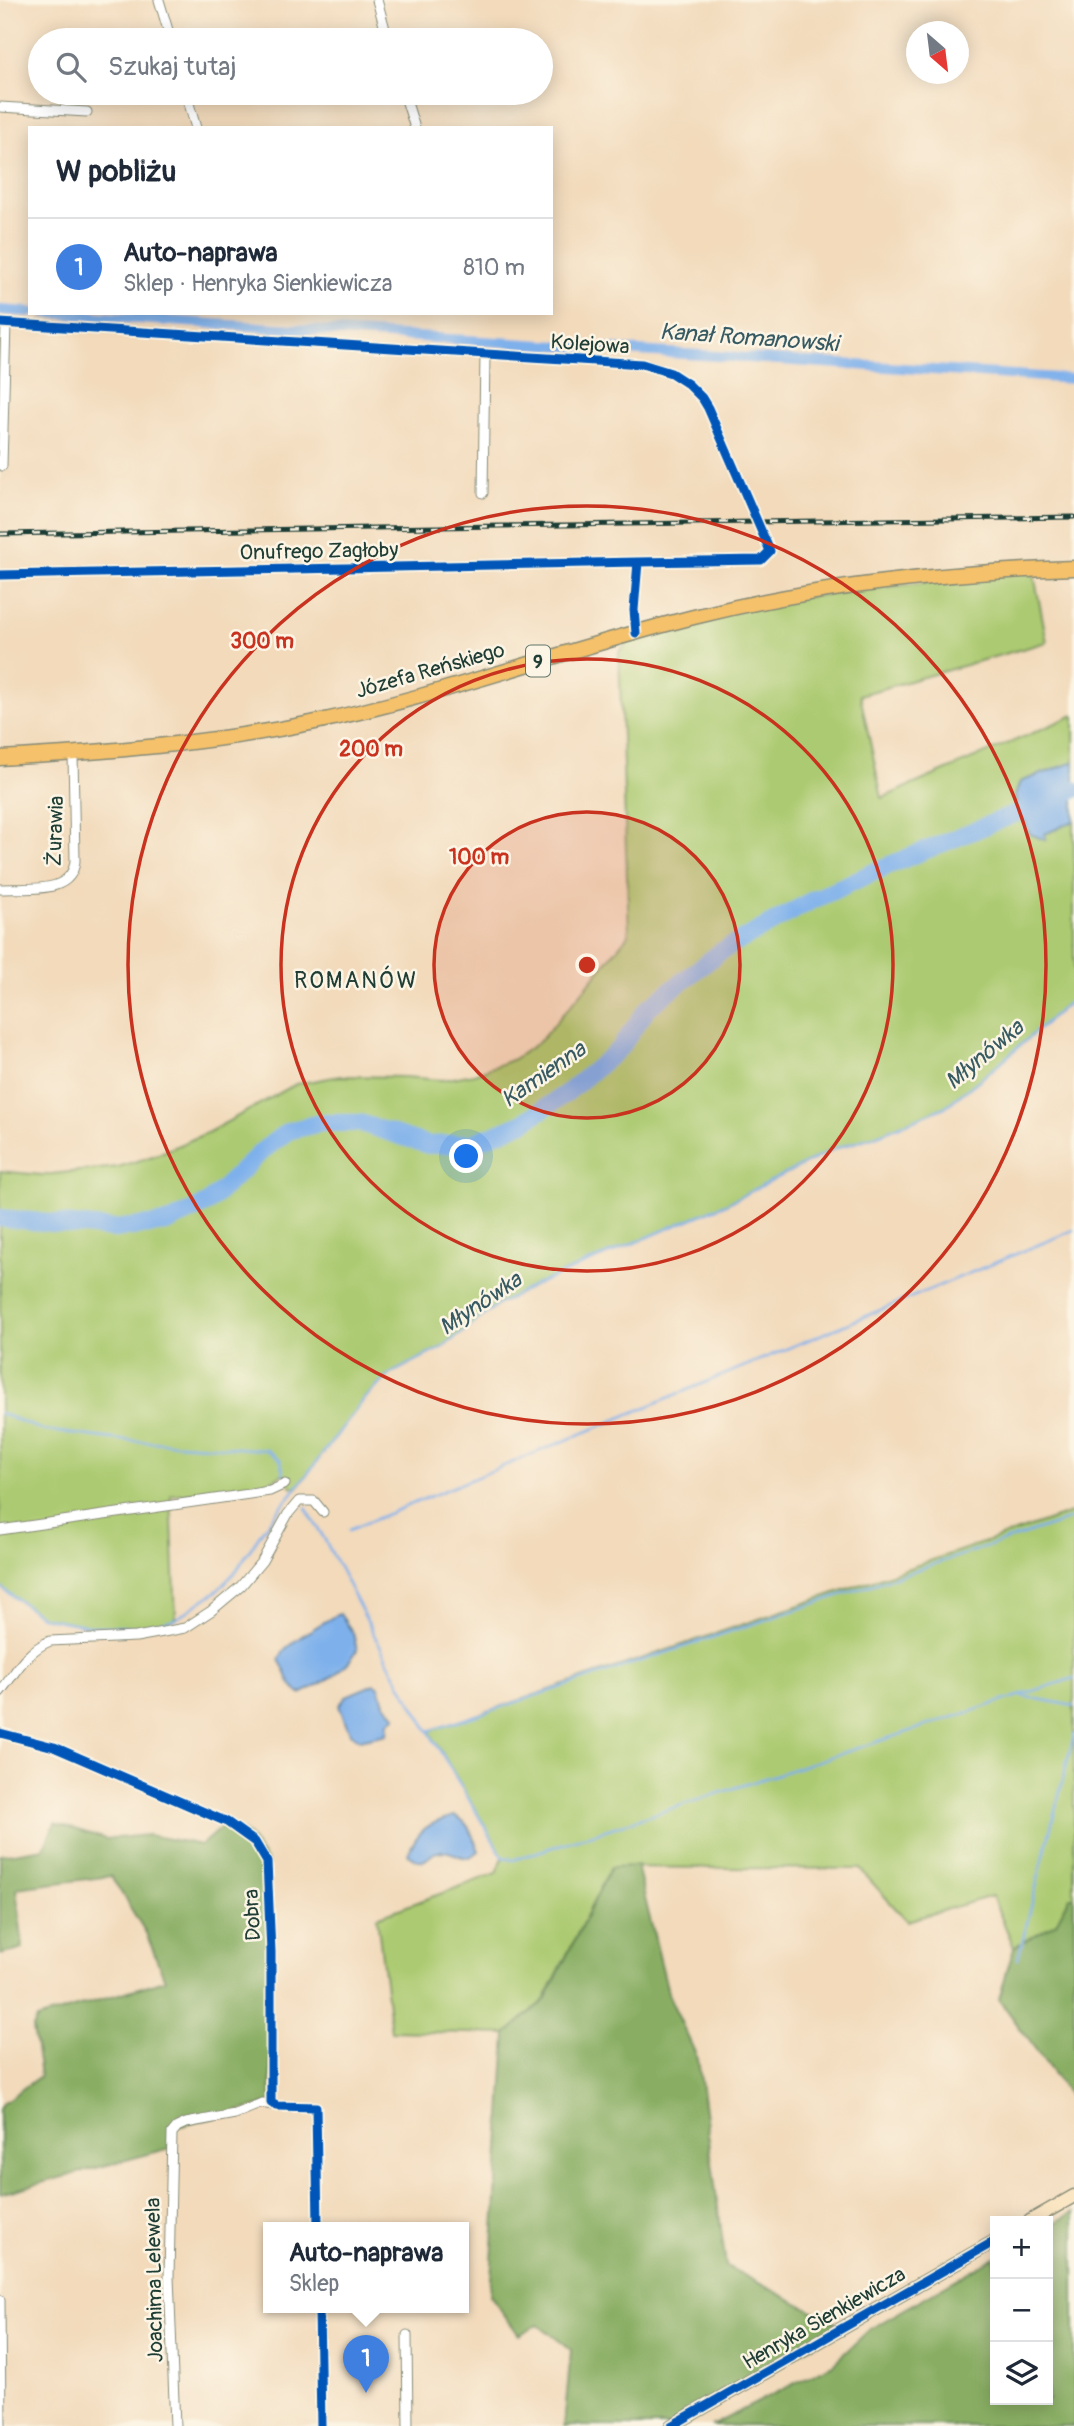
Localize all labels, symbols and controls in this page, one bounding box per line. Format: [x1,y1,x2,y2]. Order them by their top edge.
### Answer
north arrow [906,21,969,84]
search box [28,28,553,105]
icon: search [52,48,90,86]
text: Szukaj tutaj [108,51,236,83]
text: W pobliżu [56,153,176,190]
text: Auto-naprawa [123,237,278,269]
text: 1 [75,253,84,282]
text: 810 m [463,253,525,282]
text: Sklep · Henryka Sienkiewicza [123,269,392,298]
water label: Kanał Romanowski [659,317,843,358]
street label: Kolejowa [550,328,630,361]
street label: Onufrego Zagłoby [240,537,399,566]
text: 300 m [230,628,294,655]
street label: Józefa Reńskiego [353,636,508,705]
road number: 9 [526,646,550,676]
text: 200 m [339,736,403,763]
street label: Żurawia [41,795,70,867]
text: 100 m [449,844,509,871]
centre of rings [575,953,599,977]
district label: ROMANÓW [294,965,418,995]
water label: Młynówka [939,1012,1030,1096]
water label: Kamienna [495,1034,592,1114]
your location [449,1139,483,1173]
water label: Młynówka [433,1265,528,1342]
street label: Dobra [238,1888,267,1942]
street label: Joachima Lelewela [140,2197,169,2363]
map controls [990,2216,1053,2405]
button: + [990,2216,1053,2279]
popup [263,2222,469,2313]
text: Auto-naprawa [289,2237,443,2269]
street label: Henryka Sienkiewicza [738,2261,911,2376]
text: Sklep [289,2269,339,2298]
button: − [990,2279,1053,2342]
pin: 1 [343,2335,389,2393]
button: layers [990,2342,1053,2405]

